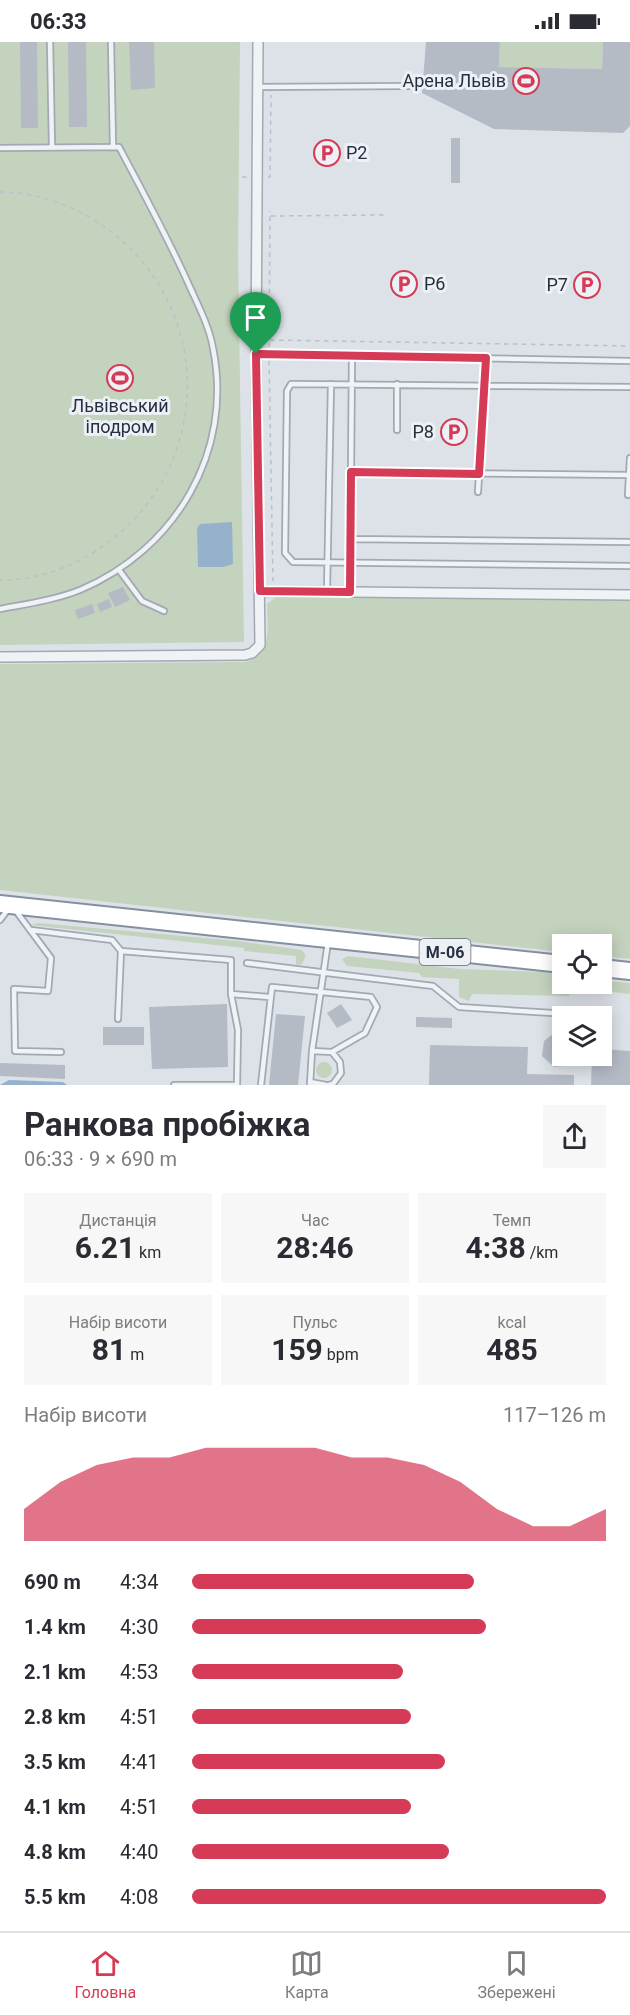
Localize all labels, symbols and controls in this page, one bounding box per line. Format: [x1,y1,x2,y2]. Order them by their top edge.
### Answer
text: 06:33 [30,9,87,34]
sports icon: Арена Львів [511,66,541,96]
place label: Арена Львів [402,70,506,91]
parking icon: P2 [312,138,342,168]
place label: P2 [346,142,367,163]
parking icon: P6 [389,269,419,299]
parking icon: P7 [572,270,602,300]
place label: P6 [424,273,445,294]
place label: P7 [547,274,568,295]
pin [230,292,281,354]
icon: arrive [239,301,272,334]
sports icon: Львівський іподром [105,363,135,393]
place label: Львівський іподром [71,395,169,437]
parking icon: P8 [439,417,469,447]
place label: P8 [413,421,434,442]
map controls [552,934,612,1066]
button: locate [552,934,612,994]
road number: М-06 [420,939,470,965]
button: layers [552,1006,612,1066]
text: Ранкова пробіжка [24,1105,310,1144]
button: share [543,1105,606,1168]
text: 06:33 · 9 × 690 m [24,1147,177,1171]
text: Дистанція [79,1211,157,1230]
text: Час [301,1211,329,1230]
text: Темп [493,1211,531,1230]
text: 6.21 [75,1230,135,1265]
text: 28:46 [276,1230,354,1265]
text: 4:38 [466,1230,526,1265]
text: km [135,1243,161,1262]
text: /km [526,1243,558,1262]
text: Набір висоти [69,1313,167,1332]
text: Пульс [293,1313,337,1332]
text: kcal [498,1313,526,1332]
text: 81 [92,1332,126,1367]
text: 159 [271,1332,323,1367]
text: 485 [486,1332,538,1367]
text: m [126,1345,144,1364]
text: bpm [323,1345,359,1364]
text: Набір висоти [24,1403,147,1427]
text: 117–126 m [503,1403,606,1427]
text: 690 m [24,1570,81,1594]
text: 4:34 [120,1570,159,1594]
text: 1.4 km [24,1615,86,1639]
text: 4:30 [120,1615,159,1639]
text: 2.1 km [24,1660,86,1684]
text: 4:53 [120,1660,159,1684]
text: 2.8 km [24,1705,86,1729]
text: 4:51 [120,1705,159,1729]
text: 3.5 km [24,1750,86,1774]
text: 4:41 [120,1750,159,1774]
text: 4.1 km [24,1795,86,1819]
text: 4:51 [120,1795,159,1819]
text: 4.8 km [24,1840,86,1864]
text: 4:40 [120,1840,159,1864]
text: 5.5 km [24,1885,86,1909]
text: 4:08 [120,1885,159,1909]
tab: Головна [74,1947,136,2002]
tab: Карта [285,1947,329,2002]
tab: Збережені [478,1947,556,2002]

